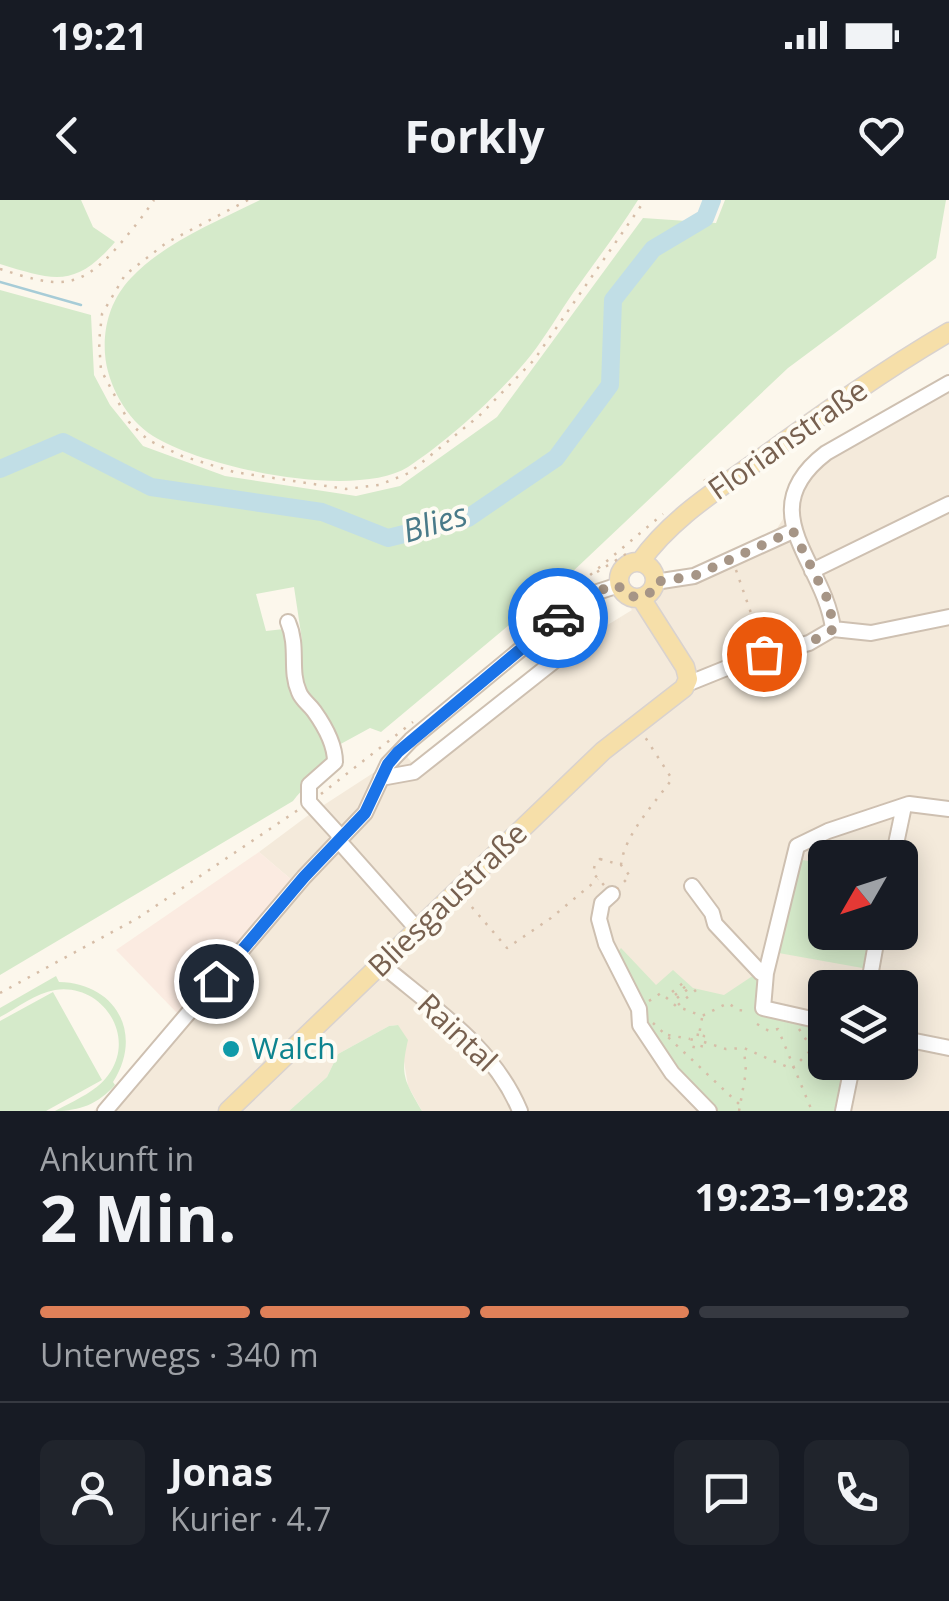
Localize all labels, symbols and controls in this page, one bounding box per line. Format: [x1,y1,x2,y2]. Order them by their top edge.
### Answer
text: 19:21 [50,9,148,61]
text: Forkly [404,105,545,166]
icon: back [40,108,95,163]
icon: heart [854,108,909,163]
street label: Florianstraße [699,369,875,509]
water label: Blies [397,491,472,552]
courier [508,568,608,668]
icon: car [531,591,586,646]
pin [722,612,807,697]
icon: bag [737,627,792,682]
street label: Bliesgaustraße [358,812,535,985]
north arrow [808,840,918,950]
map controls [808,840,918,1080]
pin [174,939,259,1024]
icon: home [189,954,244,1009]
button: layers [808,970,918,1080]
street label: Raintal [409,984,507,1080]
place label: Walch [251,1027,336,1068]
marker: Walch [220,1038,242,1060]
text: Ankunft in [40,1137,194,1180]
text: 19:23–19:28 [695,1170,909,1222]
text: 2 Min. [40,1173,236,1261]
text: Unterwegs · 340 m [40,1333,319,1376]
button: person [40,1440,145,1545]
button: chat [674,1440,779,1545]
button: phone [804,1440,909,1545]
text: Jonas [170,1445,273,1497]
text: Kurier · 4.7 [170,1497,331,1540]

